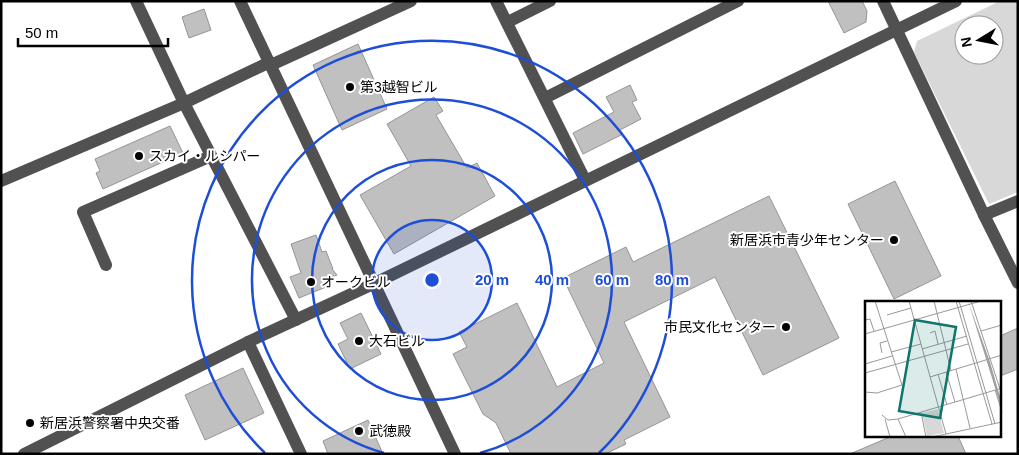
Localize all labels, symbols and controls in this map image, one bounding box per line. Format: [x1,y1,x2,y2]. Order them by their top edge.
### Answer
scale bar [18,15,168,47]
north arrow [954,15,1004,65]
text: 50 m [25,24,58,41]
text: N [957,36,975,49]
place label: 第3越智ビル [360,79,438,95]
marker: 第3越智ビル [344,81,356,93]
place label: スカイ・ルシパー [149,148,261,164]
marker: スカイ・ルシパー [133,150,145,162]
place label: 新居浜市青少年センター [730,232,884,248]
marker: 新居浜市青少年センター [888,234,900,246]
centre of rings [423,271,441,289]
text: 20 m [475,271,509,288]
text: 40 m [535,271,569,288]
text: 60 m [595,271,629,288]
text: 80 m [655,271,689,288]
place label: オークビル [321,274,391,290]
marker: オークビル [305,276,317,288]
inset map [865,301,1002,438]
place label: 市民文化センター [664,319,776,335]
marker: 市民文化センター [780,321,792,333]
place label: 大石ビル [369,333,425,349]
marker: 大石ビル [353,335,365,347]
place label: 新居浜警察署中央交番 [40,415,180,431]
marker: 新居浜警察署中央交番 [24,417,36,429]
place label: 武徳殿 [369,423,411,439]
marker: 武徳殿 [353,425,365,437]

